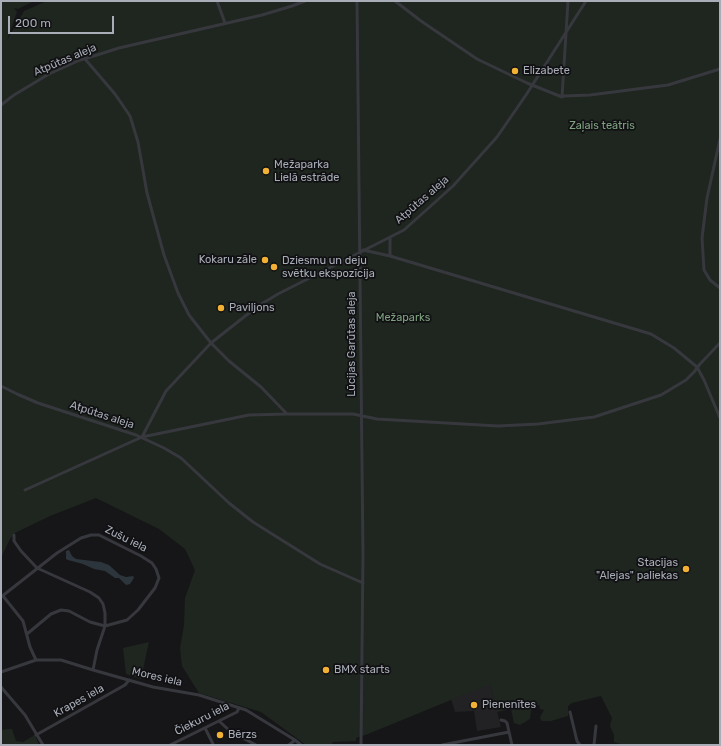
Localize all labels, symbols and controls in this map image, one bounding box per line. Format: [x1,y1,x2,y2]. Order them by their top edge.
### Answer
scale bar [10,8,116,34]
text: 200 m [15,16,51,30]
street label: Atpūtas aleja [32,41,98,79]
place label: Elizabete [523,64,570,78]
marker: Elizabete [510,66,520,76]
park label: Zaļais teātris [569,119,635,133]
place label: Mežaparka Lielā estrāde [274,158,339,184]
marker: Mežaparka Lielā estrāde [261,166,271,176]
street label: Atpūtas aleja [392,173,452,227]
place label: Kokaru zāle [199,253,257,267]
place label: Dziesmu un deju svētku ekspozīcija [282,254,375,280]
marker: Kokaru zāle [260,255,270,265]
marker: Dziesmu un deju svētku ekspozīcija [269,262,279,272]
street label: Lūcijas Garūtas aleja [345,291,359,397]
place label: Paviljons [229,301,275,315]
marker: Paviljons [216,303,226,313]
park label: Mežaparks [376,311,430,325]
street label: Atpūtas aleja [68,398,136,432]
street label: Zušu iela [103,523,149,555]
place label: Stacijas "Alejas" paliekas [596,556,678,582]
marker: Stacijas "Alejas" paliekas [681,564,691,574]
place label: BMX starts [334,663,390,677]
street label: Mores iela [131,665,183,689]
marker: BMX starts [321,665,331,675]
street label: Krapes iela [52,682,106,720]
place label: Pienenītes [482,698,536,712]
street label: Čiekuru iela [172,700,232,738]
marker: Pienenītes [469,700,479,710]
place label: Bērzs [228,728,257,742]
marker: Bērzs [215,730,225,740]

